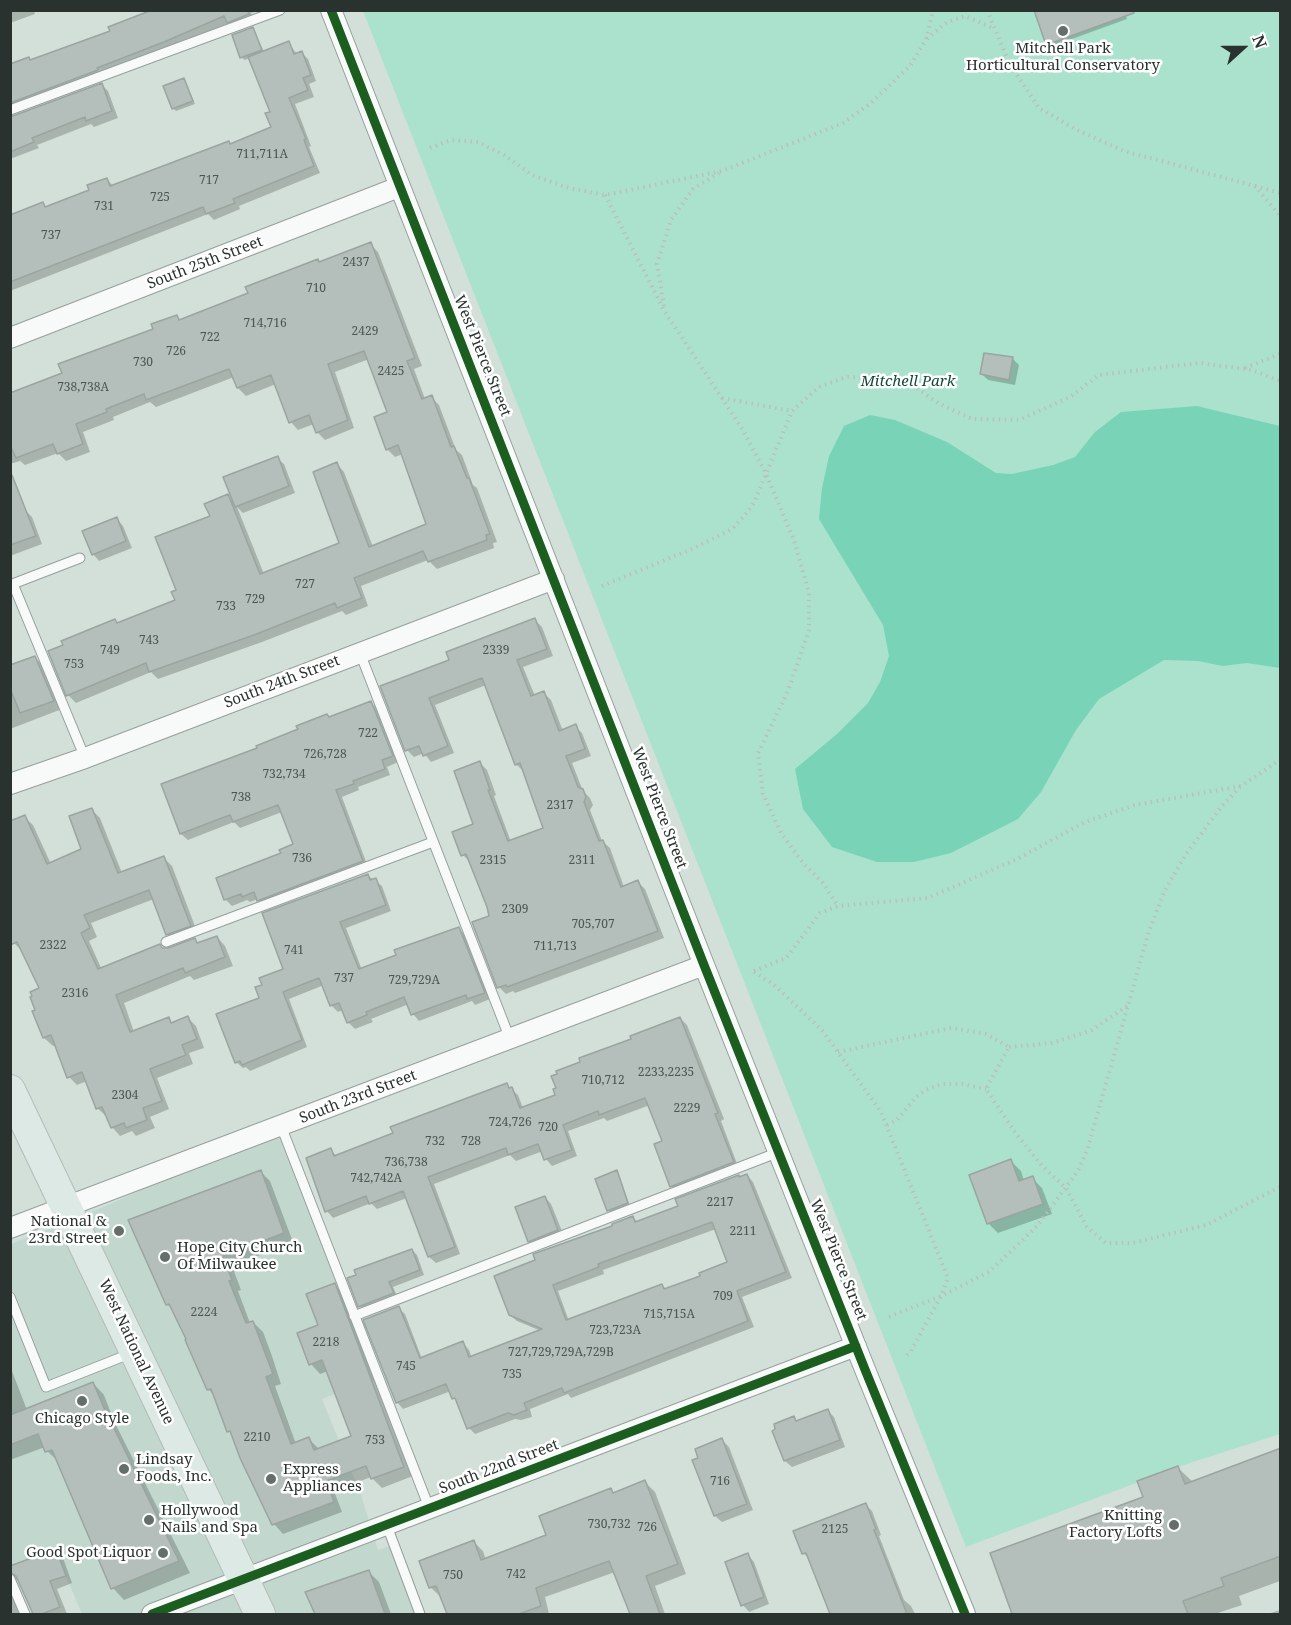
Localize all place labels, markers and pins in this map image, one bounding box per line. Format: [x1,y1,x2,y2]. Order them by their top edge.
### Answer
marker: Mitchell Park Horticultural Conservatory [1056,24,1070,38]
place label: Mitchell Park Horticultural Conservatory [966,40,1160,75]
place label: National & 23rd Street [28,1213,107,1248]
marker: National & 23rd Street [112,1224,126,1238]
place label: Hope City Church Of Milwaukee [177,1239,303,1274]
marker: Hope City Church Of Milwaukee [158,1250,172,1264]
marker: Chicago Style [75,1394,89,1408]
place label: Chicago Style [35,1410,129,1428]
place label: Lindsay Foods, Inc. [136,1451,211,1486]
place label: Express Appliances [283,1461,362,1496]
marker: Lindsay Foods, Inc. [117,1462,131,1476]
marker: Express Appliances [264,1472,278,1486]
place label: Hollywood Nails and Spa [161,1502,258,1537]
place label: Knitting Factory Lofts [1069,1507,1162,1542]
marker: Hollywood Nails and Spa [142,1513,156,1527]
marker: Knitting Factory Lofts [1167,1518,1181,1532]
place label: Good Spot Liquor [26,1544,151,1562]
marker: Good Spot Liquor [156,1546,170,1560]

